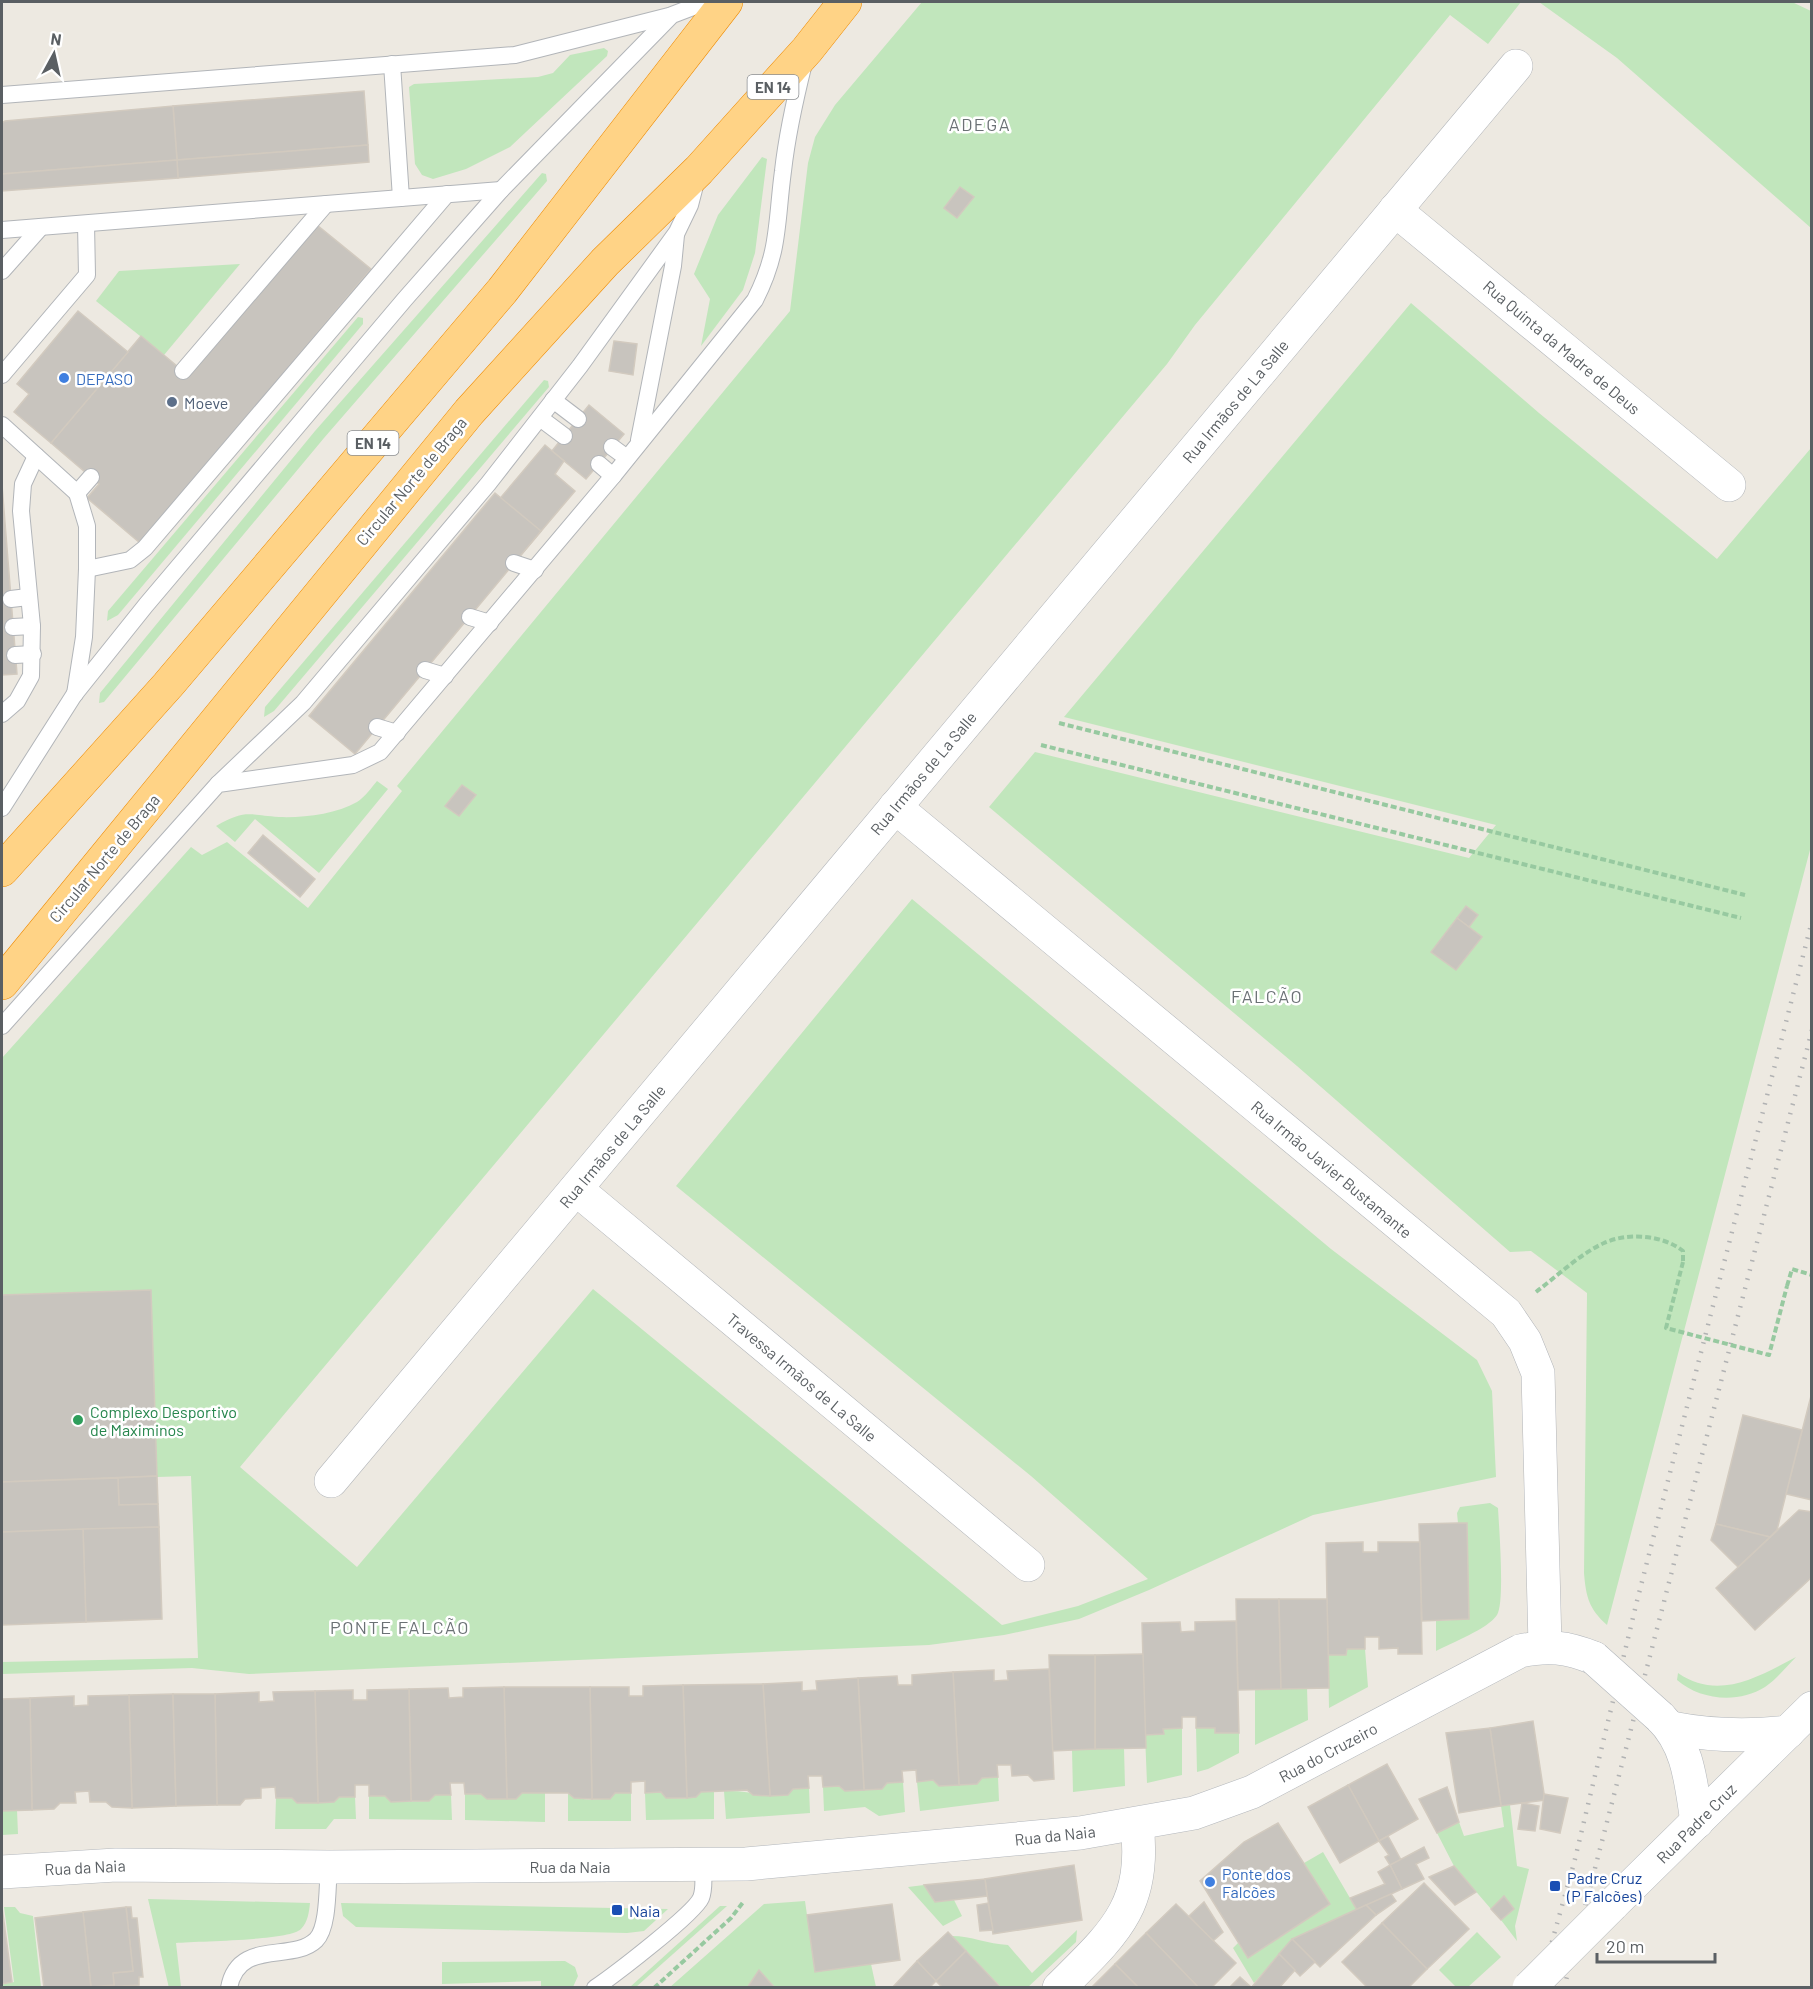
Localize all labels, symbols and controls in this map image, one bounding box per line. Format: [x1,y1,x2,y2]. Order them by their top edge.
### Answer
north arrow [24,24,84,84]
text: N [50,29,63,49]
road number: EN 14 [748,75,798,99]
district label: ADEGA [949,113,1011,135]
street label: Rua Quinta da Madre de Deus [1480,276,1644,418]
street label: Rua Irmãos de La Salle [1178,336,1292,466]
place label: DEPASO [76,369,133,388]
marker: DEPASO [57,371,71,385]
place label: Moeve [184,393,228,412]
marker: Moeve [165,395,179,409]
street label: Circular Norte de Braga [352,413,470,549]
road number: EN 14 [348,431,398,455]
street label: Rua Irmãos de La Salle [866,708,980,838]
street label: Circular Norte de Braga [45,790,163,926]
district label: FALCÃO [1231,985,1303,1007]
street label: Rua Irmãos de La Salle [555,1081,669,1211]
street label: Rua Irmão Javier Bustamante [1248,1096,1416,1242]
street label: Travessa Irmãos de La Salle [723,1309,881,1445]
place label: Complexo Desportivo de Maximinos [90,1402,237,1439]
marker: Complexo Desportivo de Maximinos [71,1413,85,1427]
district label: PONTE FALCÃO [330,1616,470,1638]
street label: Rua do Cruzeiro [1276,1718,1380,1786]
street label: Rua Padre Cruz [1652,1779,1740,1867]
street label: Rua da Naia [1014,1821,1096,1849]
street label: Rua da Naia [44,1855,126,1879]
street label: Rua da Naia [529,1857,611,1876]
place label: Ponte dos Falcões [1222,1864,1291,1901]
place label: Padre Cruz (P Falcões) [1566,1868,1642,1905]
marker: Ponte dos Falcões [1203,1875,1217,1889]
marker: Padre Cruz (P Falcões) [1548,1879,1562,1893]
place label: Naia [629,1901,660,1920]
marker: Naia [610,1903,624,1917]
scale bar [1597,1926,1716,1964]
text: 20 m [1606,1935,1644,1957]

